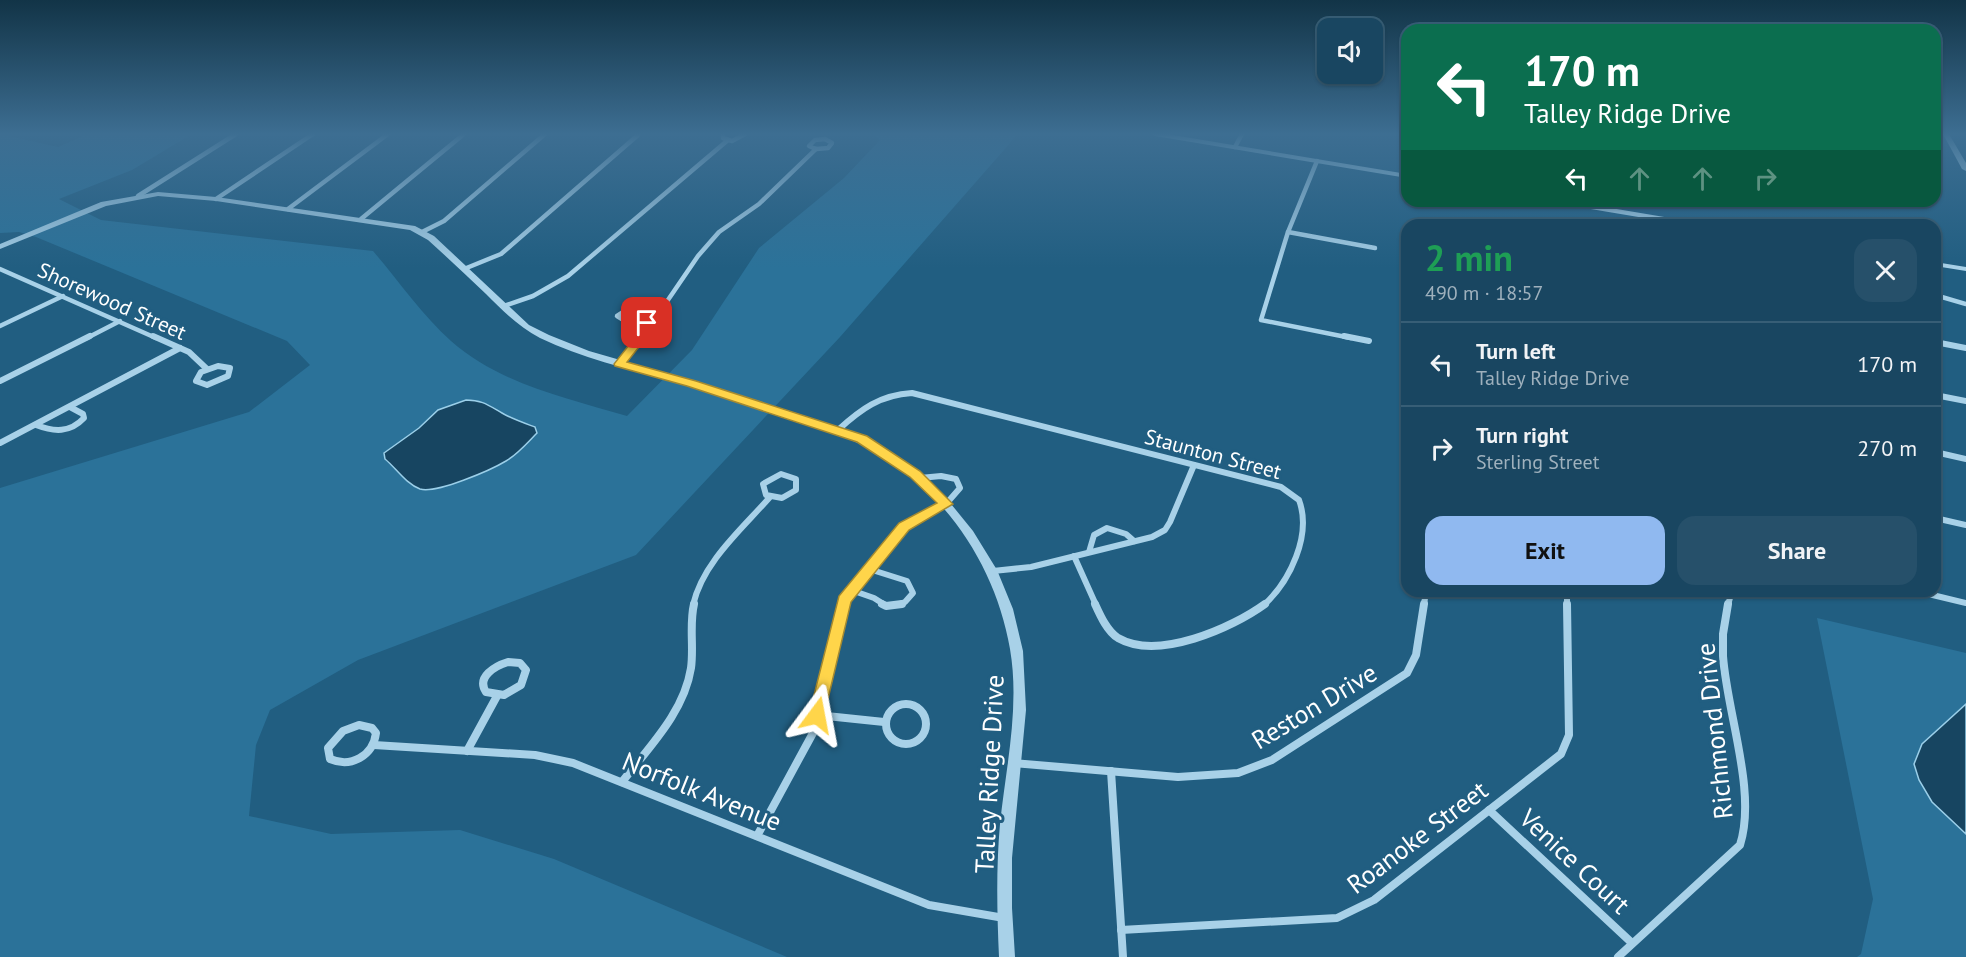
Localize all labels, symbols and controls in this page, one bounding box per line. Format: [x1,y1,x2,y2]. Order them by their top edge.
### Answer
map controls [1317,18,1383,84]
button: sound [1317,18,1383,84]
text: 170 m [1524,43,1640,98]
icon: left [1425,48,1503,126]
text: Talley Ridge Drive [1524,96,1731,130]
icon: left [1560,162,1593,195]
icon: ahead [1623,162,1656,195]
icon: ahead [1686,162,1719,195]
icon: right [1749,162,1782,195]
text: 2 min [1425,234,1513,281]
button: close [1854,239,1917,302]
street label: Shorewood Street [34,256,190,346]
text: 490 m · 18:57 [1425,280,1543,306]
pin [621,297,672,348]
icon: arrive [630,306,663,339]
text: Turn left [1476,337,1556,365]
icon: left [1425,348,1458,381]
text: 170 m [1857,350,1917,378]
text: Talley Ridge Drive [1476,365,1629,391]
text: Turn right [1476,421,1568,449]
street label: Staunton Street [1142,423,1284,485]
icon: right [1425,432,1458,465]
text: 270 m [1857,434,1917,462]
text: Sterling Street [1476,449,1599,475]
button: Exit [1425,516,1665,585]
button: Share [1677,516,1917,585]
street label: Richmond Drive [1688,641,1740,821]
street label: Reston Drive [1245,656,1383,756]
street label: Talley Ridge Drive [967,674,1011,874]
position arrow [785,683,849,747]
street label: Norfolk Avenue [618,744,786,838]
street label: Roanoke Street [1340,773,1494,901]
street label: Venice Court [1512,801,1637,921]

